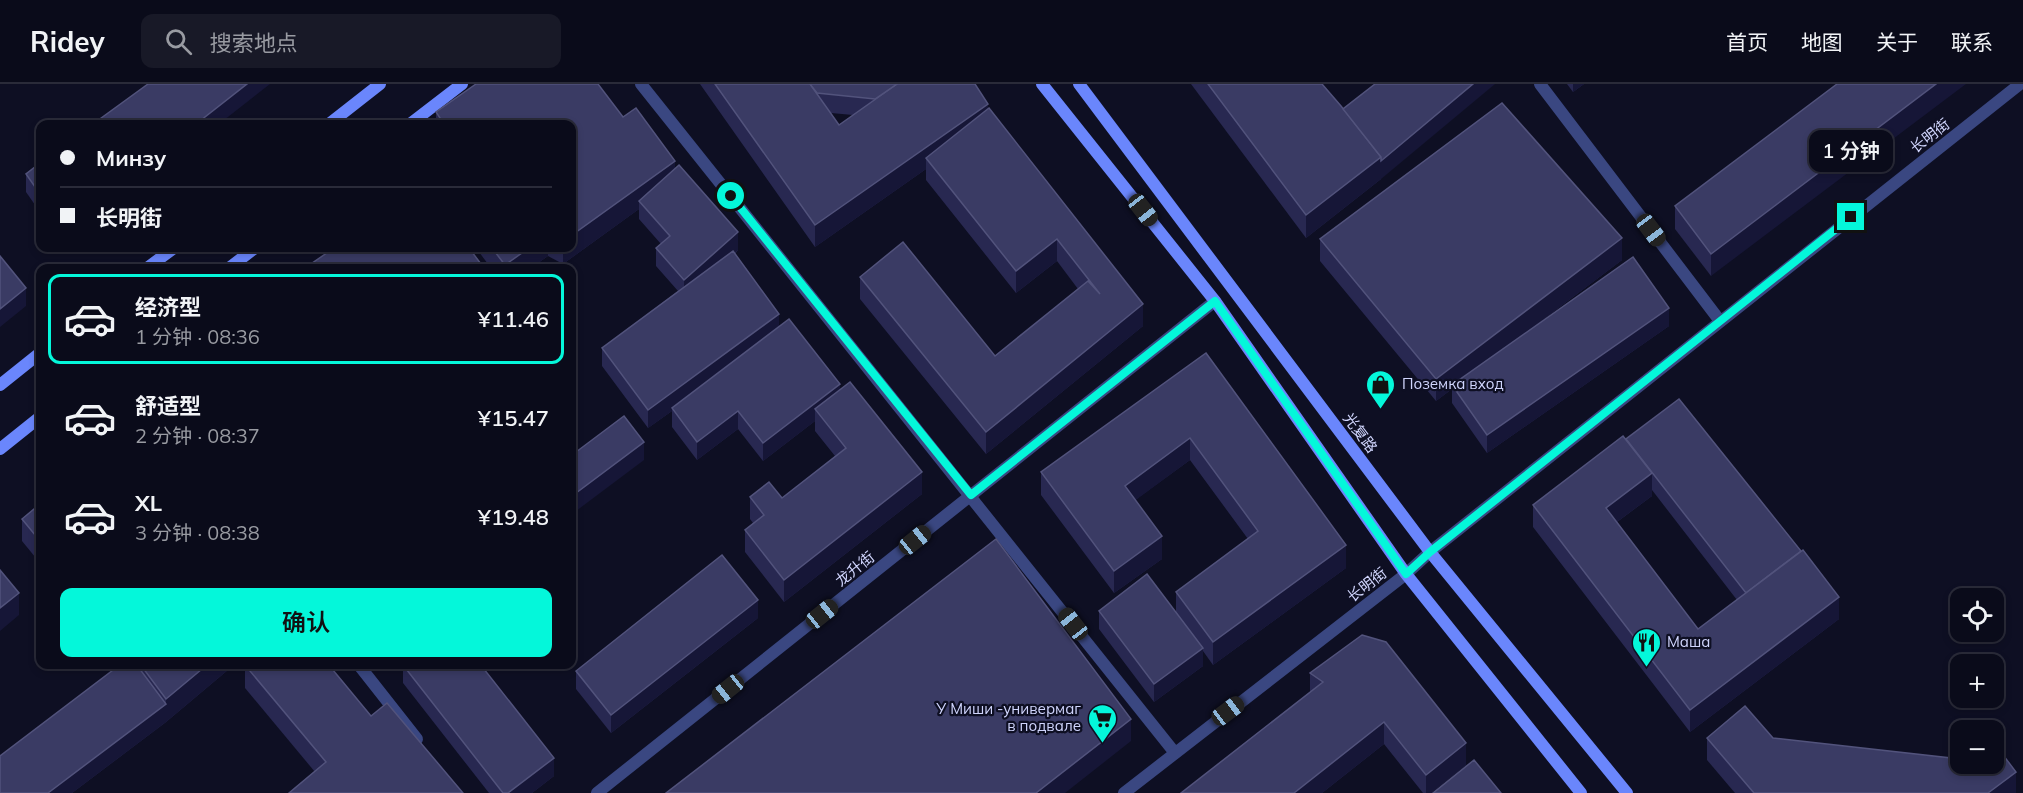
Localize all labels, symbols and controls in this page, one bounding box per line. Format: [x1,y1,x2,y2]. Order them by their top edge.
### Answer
search box [141,14,561,68]
text: Ridey [30,24,105,59]
icon: search [162,25,195,58]
text: 搜索地点 [210,29,298,57]
text: 首页 [1726,29,1768,55]
text: 地图 [1801,29,1843,55]
text: 关于 [1876,29,1918,55]
text: 联系 [1951,29,1993,55]
street label: 长明街 [1906,114,1953,157]
callout: 1 分钟 [1809,130,1893,172]
text: 1 分钟 [1822,138,1880,163]
text: Минзу [96,144,166,172]
route start [717,182,744,209]
car [1125,190,1161,230]
route end [1837,203,1864,230]
text: 长明街 [96,204,162,232]
car [1633,210,1669,250]
icon: car [63,292,117,346]
text: 经济型 [135,293,201,321]
text: ¥11.46 [478,305,549,333]
text: 1 分钟 · 08:36 [135,324,260,349]
shop icon: Поземка вход [1365,368,1397,410]
place label: Поземка вход [1402,374,1504,393]
icon: car [63,391,117,445]
text: 舒适型 [135,392,201,420]
text: ¥15.47 [478,404,549,432]
street label: 光复路 [1339,409,1382,456]
text: 2 分钟 · 08:37 [135,423,260,448]
text: XL [135,489,162,517]
icon: car [63,490,117,544]
text: ¥19.48 [478,503,549,531]
text: 3 分钟 · 08:38 [135,520,260,545]
car [895,522,935,558]
street label: 龙升街 [831,547,878,590]
street label: 长明街 [1343,563,1390,606]
button: 确认 [60,588,552,657]
map controls [1950,588,2004,774]
button: locate [1950,588,2004,642]
car [802,596,842,632]
car [1055,604,1091,644]
restaurant icon: Маша [1630,626,1662,668]
place label: Маша [1667,632,1710,651]
button: + [1950,654,2004,708]
car [708,671,748,707]
car [1208,693,1248,729]
place label: У Миши -универмаг в подвале [935,699,1081,735]
supermarket icon: У Миши -универмаг в подвале [1086,702,1118,744]
button: − [1950,720,2004,774]

